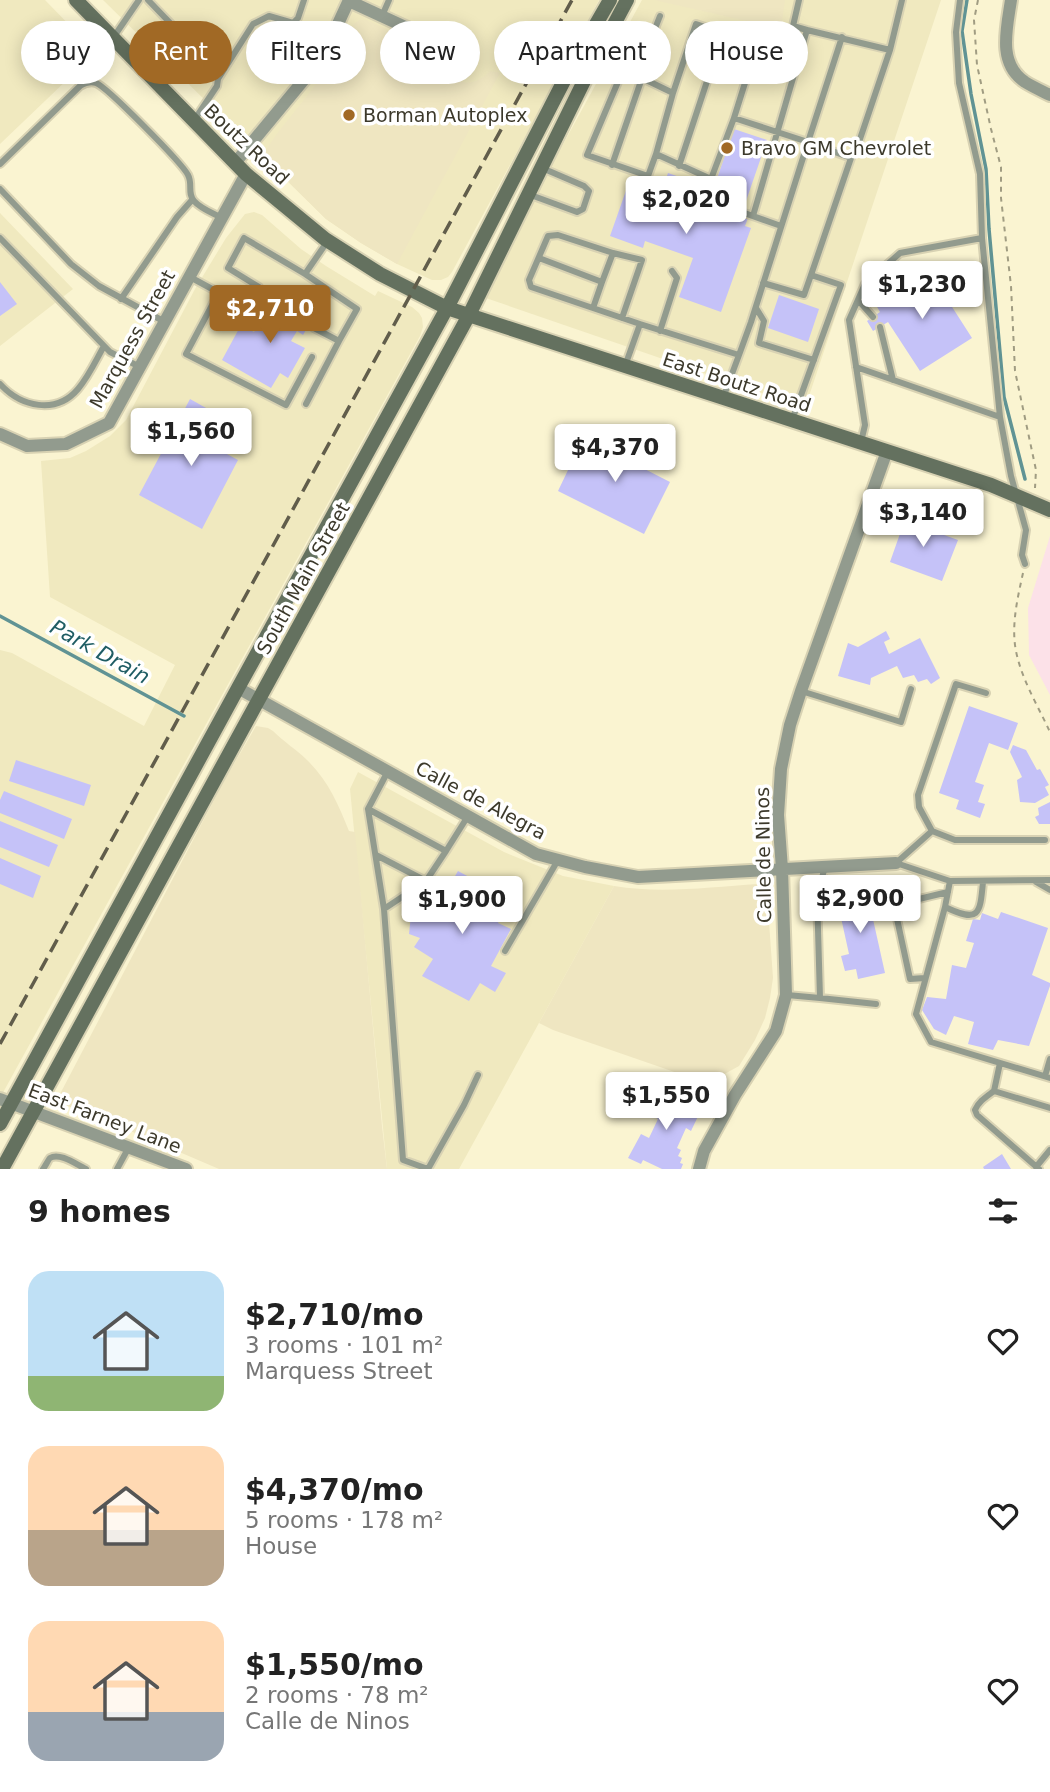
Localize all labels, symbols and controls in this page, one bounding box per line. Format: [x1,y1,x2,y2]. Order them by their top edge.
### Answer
chip: Buy [21,21,115,84]
chip: Rent [129,21,232,84]
chip: Filters [246,21,366,84]
chip: New [380,21,480,84]
chip: Apartment [494,21,671,84]
chip: House [685,21,808,84]
street label: Boutz Road [200,99,294,189]
place label: Borman Autoplex [363,104,527,126]
marker: Borman Autoplex [341,107,357,123]
place label: Bravo GM Chevrolet [741,137,931,159]
marker: Bravo GM Chevrolet [719,140,735,156]
pin: $2,020 [629,176,743,236]
text: $2,020 [642,186,730,212]
pin: $1,230 [865,262,979,321]
street label: Marquess Street [85,266,179,412]
text: $1,230 [878,271,966,297]
pin: $2,710 [213,286,327,345]
text: $2,710 [226,295,314,321]
street label: East Boutz Road [660,348,814,416]
pin: $1,560 [134,408,248,468]
text: $1,560 [147,418,235,444]
pin: $4,370 [558,424,672,484]
text: $4,370 [571,434,659,460]
pin: $3,140 [866,490,980,549]
street label: South Main Street [252,498,354,658]
text: $3,140 [879,499,967,525]
water label: Park Drain [46,615,154,689]
street label: Calle de Alegra [412,756,550,844]
street label: Calle de Ninos [751,787,775,923]
pin: $1,900 [405,876,519,936]
pin: $2,900 [803,876,917,935]
text: $2,900 [816,885,904,911]
text: $1,900 [418,886,506,912]
pin: $1,550 [609,1072,723,1132]
street label: East Farney Lane [25,1079,185,1157]
text: $1,550 [622,1082,710,1108]
icon: filters [984,1192,1022,1230]
text: 9 homes [28,1194,171,1229]
text: $2,710/mo [245,1297,424,1332]
icon: home [84,1299,168,1383]
icon: heart [984,1322,1022,1360]
text: 3 rooms · 101 m² [245,1332,443,1358]
text: Marquess Street [245,1358,432,1384]
text: $4,370/mo [245,1472,424,1507]
icon: home [84,1474,168,1558]
icon: heart [984,1497,1022,1535]
text: 5 rooms · 178 m² [245,1507,443,1533]
text: House [245,1533,317,1559]
text: $1,550/mo [245,1647,424,1682]
icon: home [84,1649,168,1733]
icon: heart [984,1672,1022,1710]
text: 2 rooms · 78 m² [245,1682,429,1708]
text: Calle de Ninos [245,1708,410,1734]

